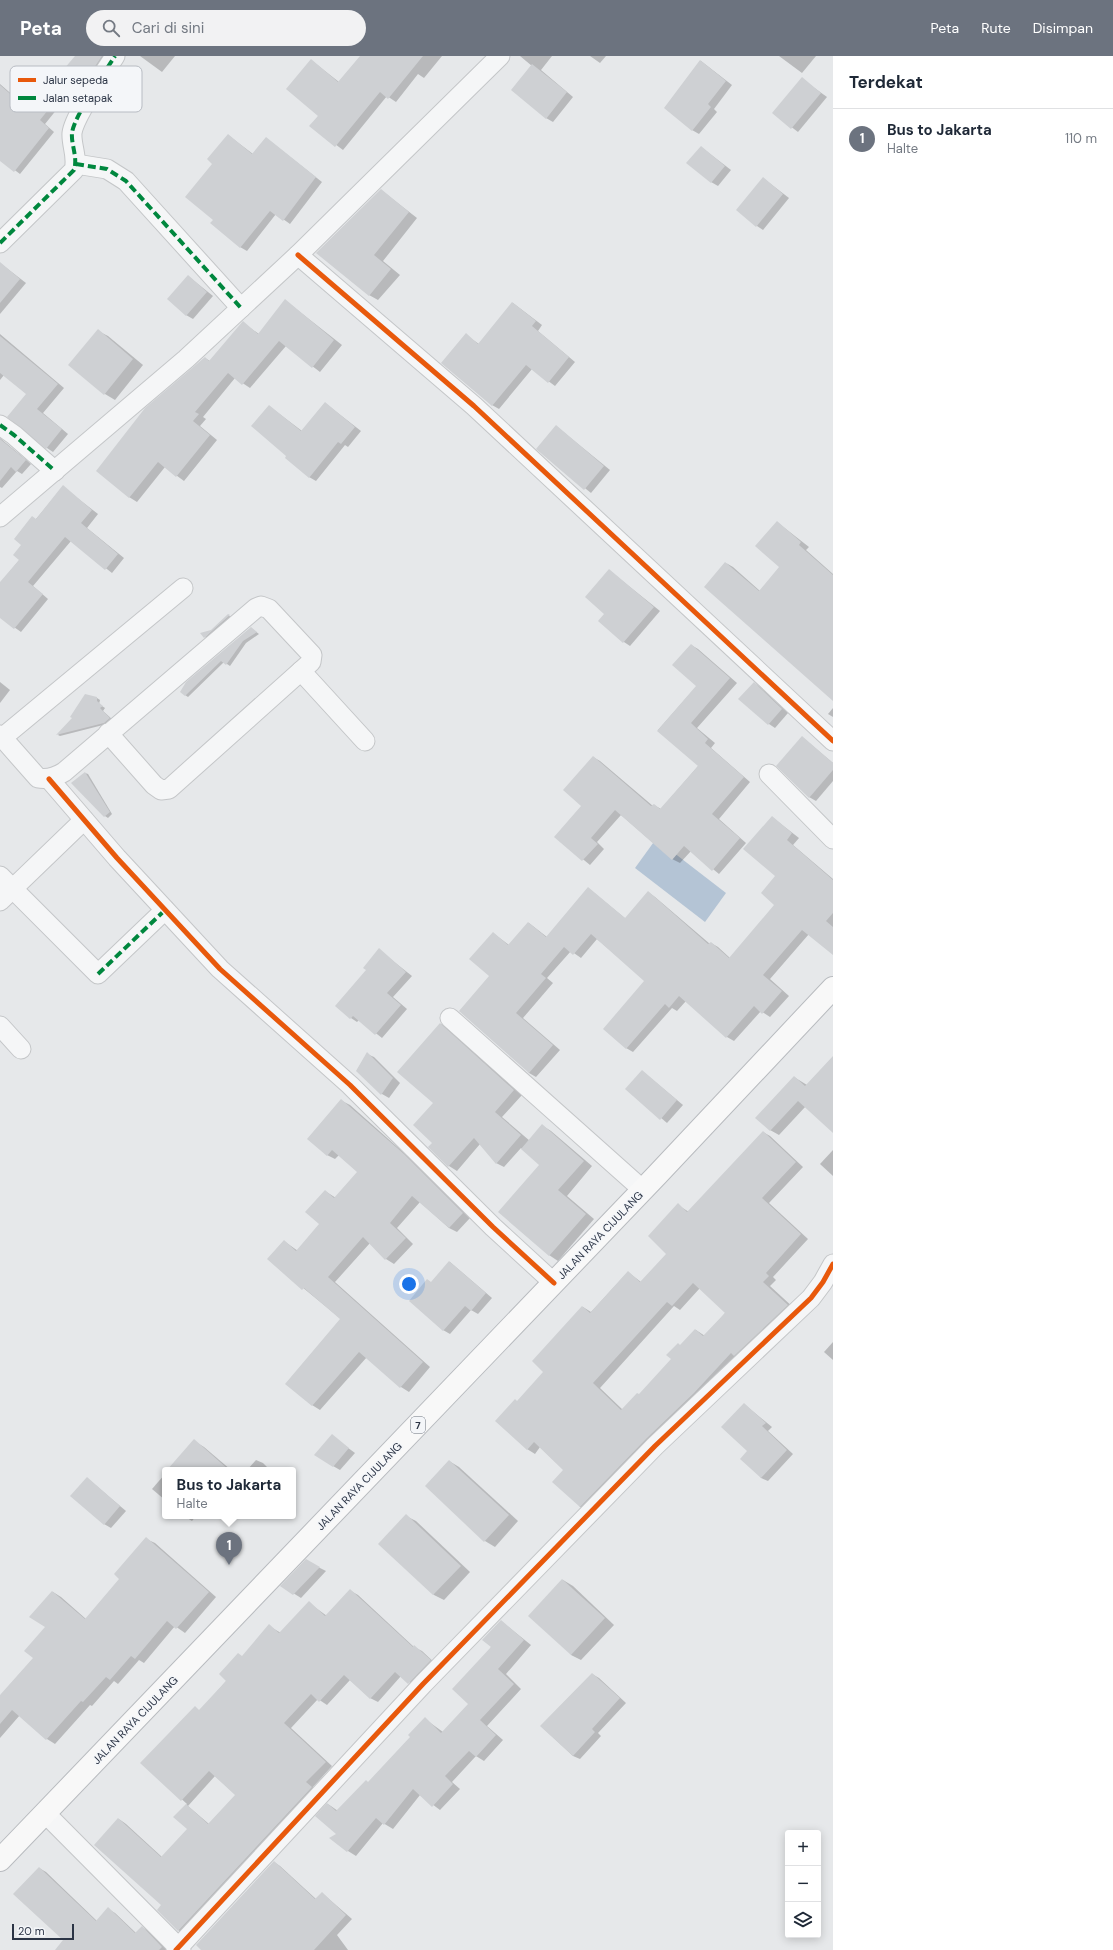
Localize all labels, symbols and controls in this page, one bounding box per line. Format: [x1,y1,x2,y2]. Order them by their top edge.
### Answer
search box [86,10,366,46]
text: Peta [20,16,62,41]
icon: search [100,17,122,39]
text: Cari di sini [132,18,204,38]
text: Peta [931,19,959,37]
text: Rute [981,19,1011,37]
text: Disimpan [1033,19,1093,37]
legend [10,66,142,112]
text: Terdekat [849,71,923,93]
text: Jalur sepeda [43,73,108,87]
text: Jalan setapak [43,91,113,105]
text: Bus to Jakarta [887,120,992,140]
text: 1 [860,130,864,147]
text: 110 m [1065,130,1097,147]
text: Halte [887,140,918,157]
street label: JALAN RAYA CIJULANG [554,1188,646,1282]
your location [399,1274,419,1294]
road number: 7 [411,1417,425,1433]
street label: JALAN RAYA CIJULANG [313,1439,405,1533]
popup [162,1467,296,1519]
text: Bus to Jakarta [177,1475,281,1495]
text: Halte [177,1495,208,1512]
pin: 1 [216,1532,242,1565]
street label: JALAN RAYA CIJULANG [89,1673,181,1767]
map controls [785,1830,821,1938]
button: + [785,1830,821,1866]
button: − [785,1866,821,1902]
button: layers [785,1902,821,1938]
scale bar [12,1922,74,1941]
text: 20 m [18,1924,44,1938]

